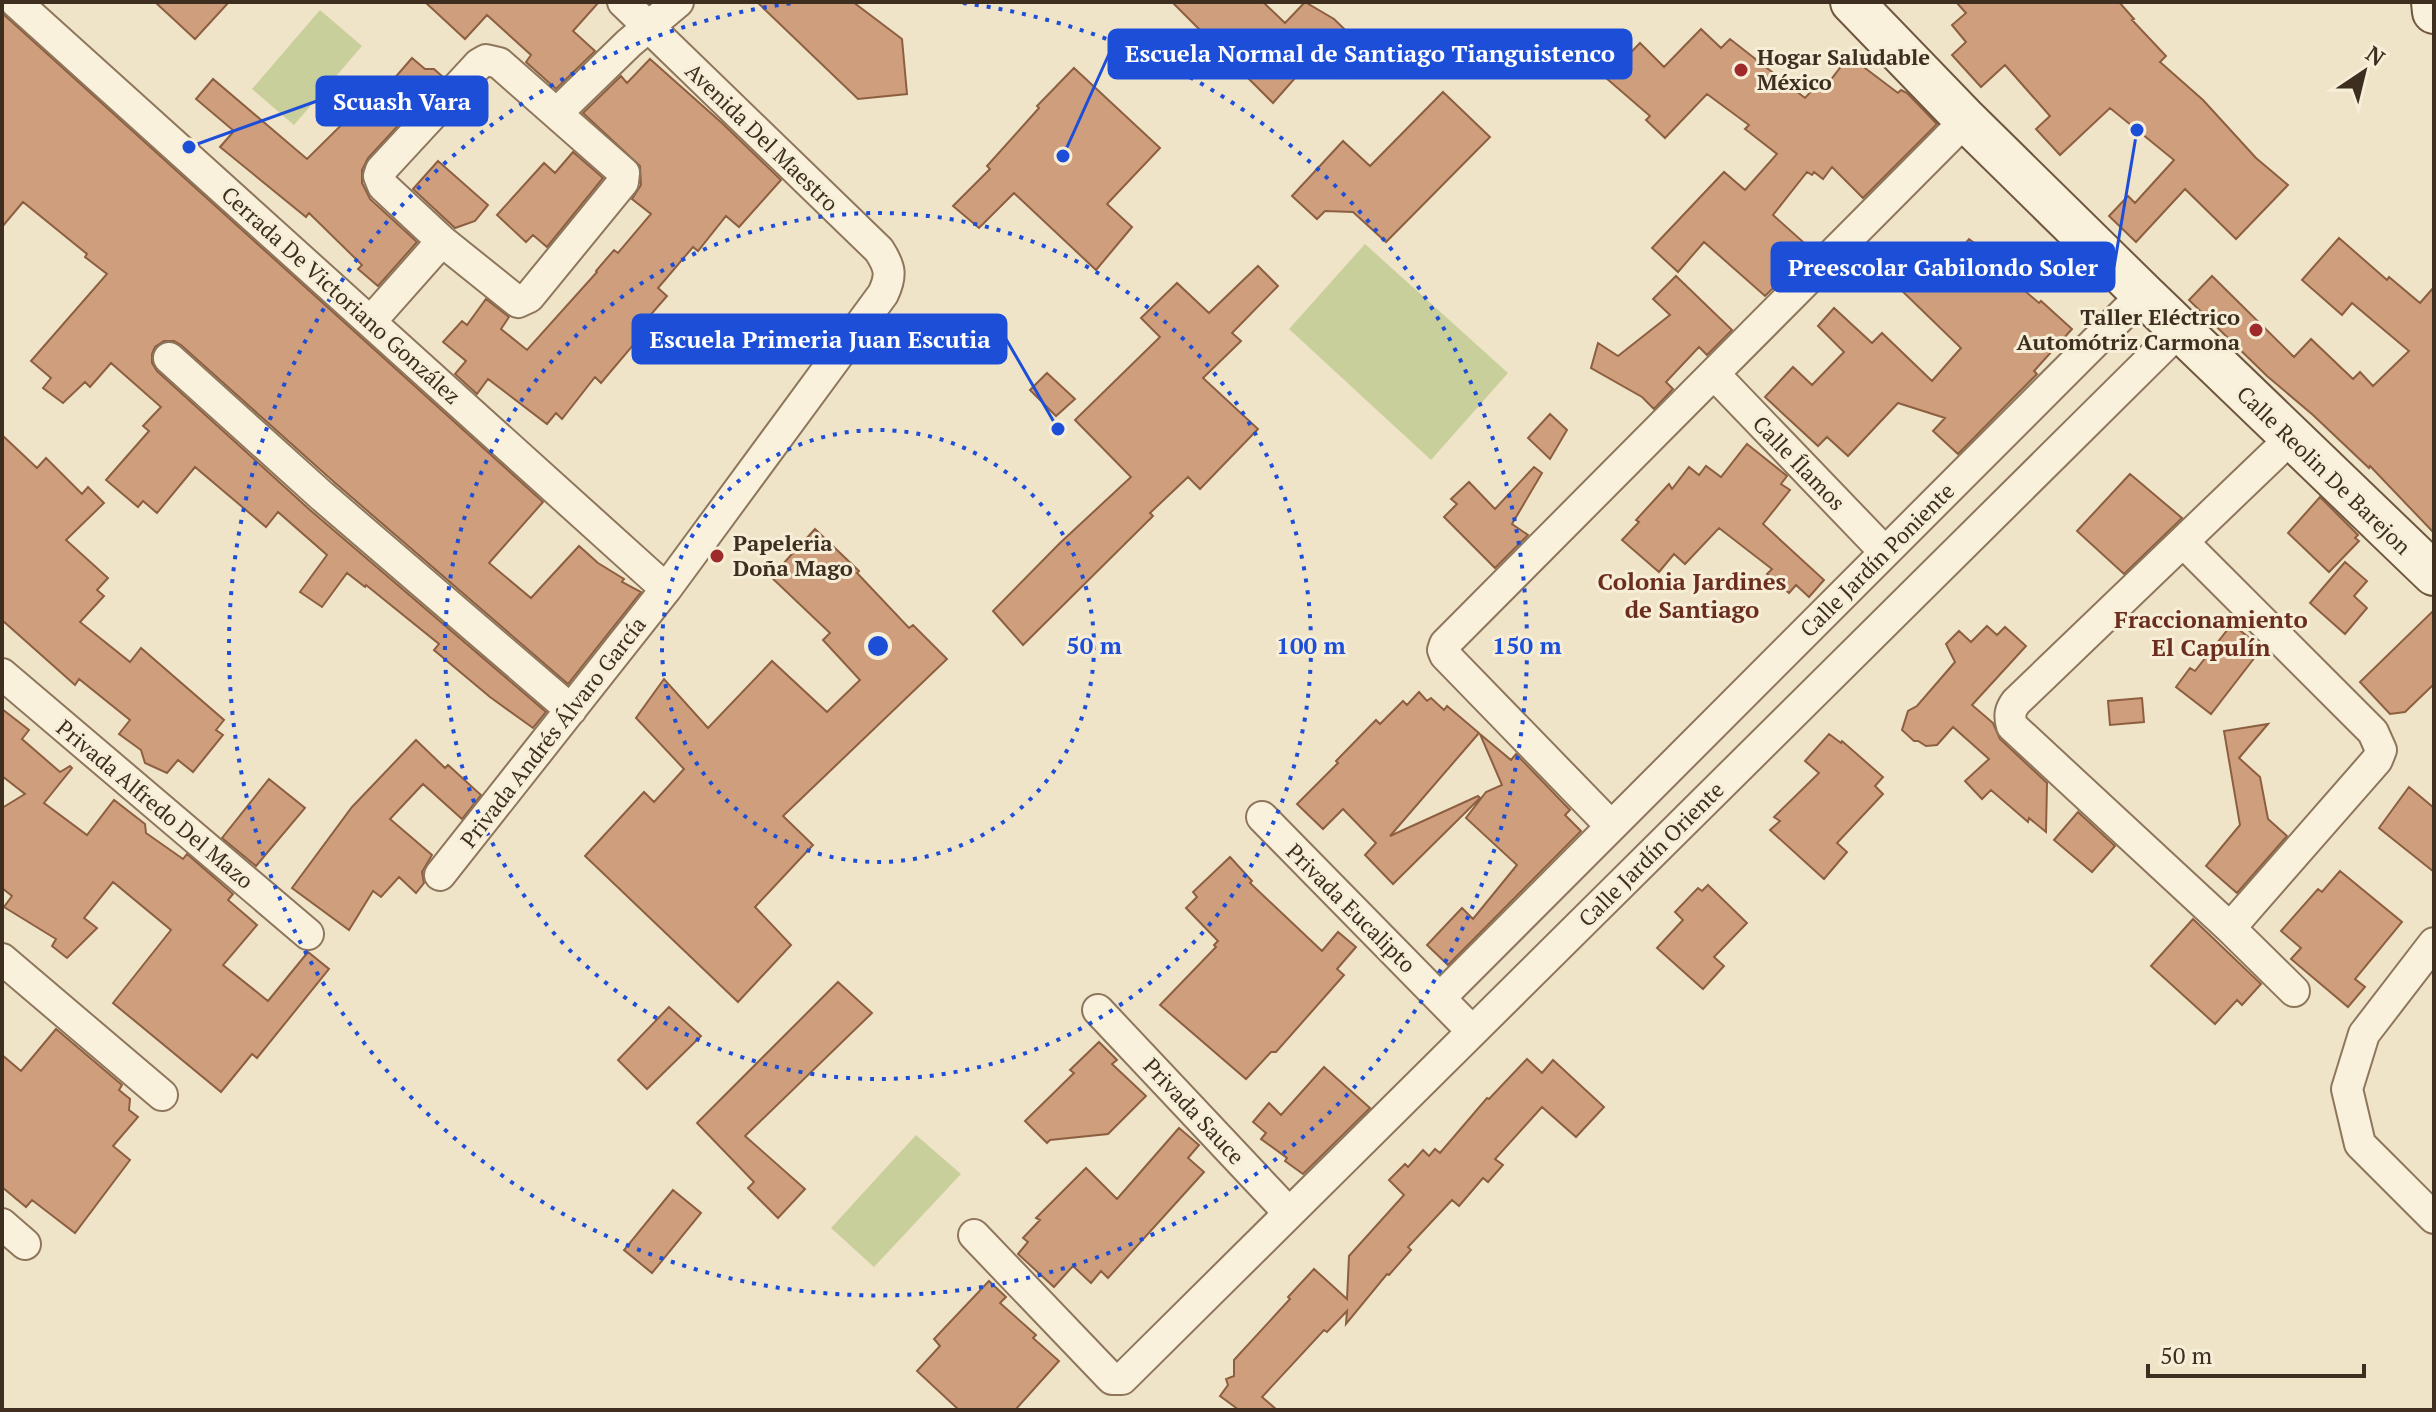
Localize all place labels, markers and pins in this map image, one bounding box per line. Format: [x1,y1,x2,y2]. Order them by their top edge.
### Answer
callout: Escuela Normal de Santiago Tianguistenco [1109,30,1631,78]
place label: Hogar Saludable México [1757,42,1930,96]
marker: Hogar Saludable México [1732,61,1750,79]
callout: Scuash Vara [317,77,487,125]
callout: Preescolar Gabilondo Soler [1772,243,2114,291]
place label: Taller Eléctrico Automótriz Carmona [2016,302,2240,356]
callout: Escuela Primeria Juan Escutia [633,315,1006,363]
marker: Taller Eléctrico Automótriz Carmona [2247,321,2265,339]
place label: Papeleria Doña Mago [733,528,853,582]
marker: Papeleria Doña Mago [708,547,726,565]
centre of rings [864,632,892,660]

